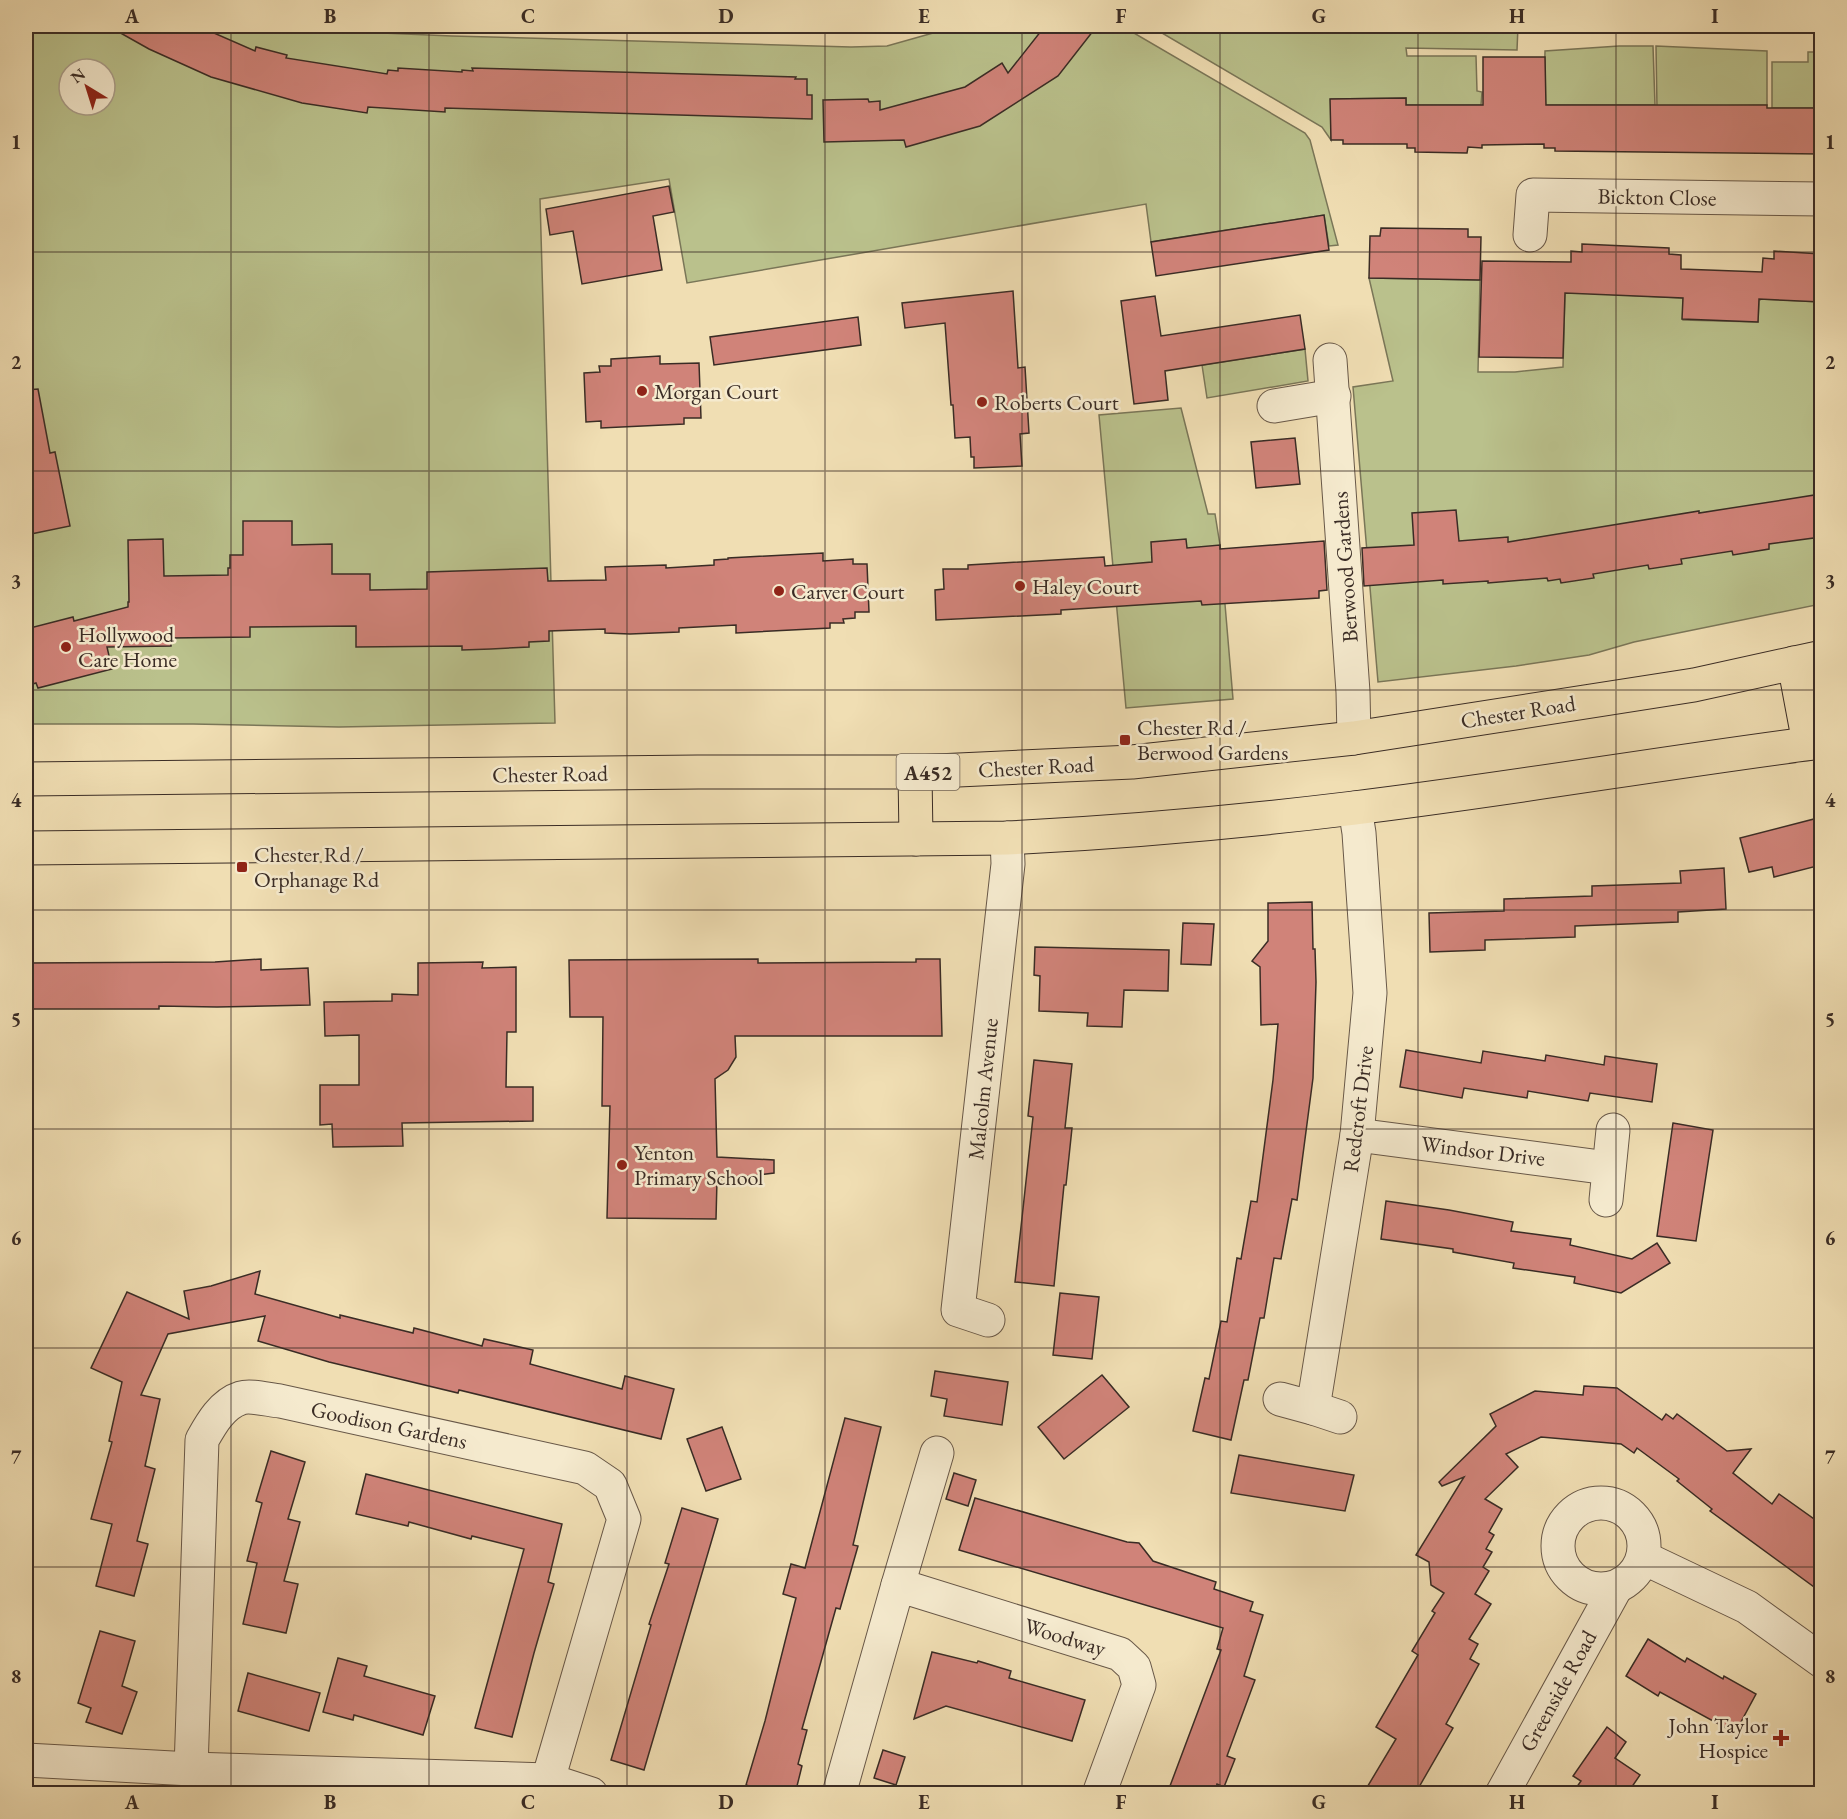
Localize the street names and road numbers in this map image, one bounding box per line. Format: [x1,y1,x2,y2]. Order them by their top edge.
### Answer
street label: Bickton Close [1597,181,1717,213]
street label: Berwood Gardens [1325,491,1365,643]
street label: Chester Road [1458,688,1578,735]
street label: Chester Road [977,749,1096,785]
road number: A452 [896,754,960,790]
street label: Chester Road [492,758,609,790]
street label: Malcolm Avenue [961,1016,1005,1161]
street label: Redcroft Drive [1336,1044,1380,1174]
street label: Windsor Drive [1419,1129,1547,1173]
street label: Goodison Gardens [308,1394,470,1456]
street label: Woodway [1021,1611,1110,1663]
street label: Greenside Road [1513,1624,1604,1757]

